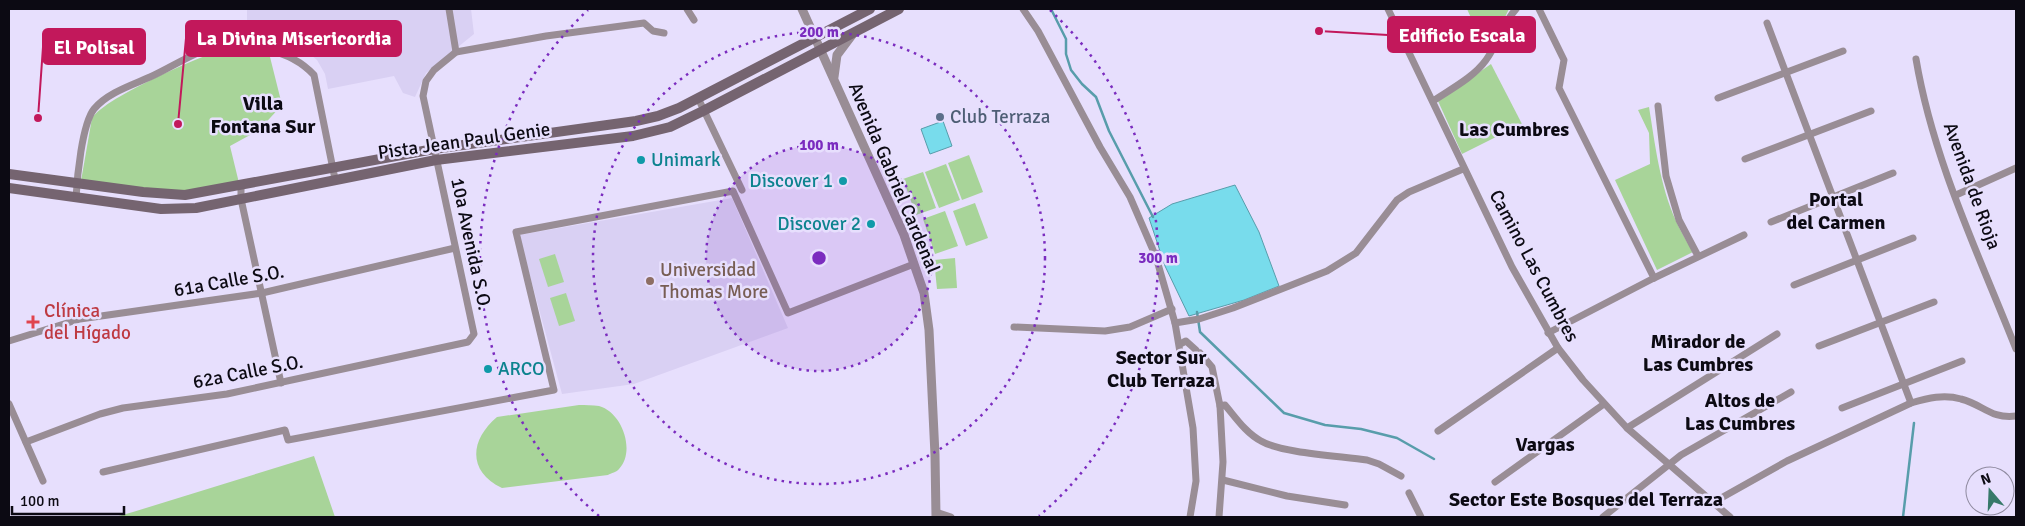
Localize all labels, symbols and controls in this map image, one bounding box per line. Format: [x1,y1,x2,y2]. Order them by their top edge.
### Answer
callout: Edificio Escala [1388,17,1535,52]
callout: La Divina Misericordia [186,21,401,56]
text: 200 m [799,23,839,41]
text: Edificio Escala [1398,23,1526,48]
text: La Divina Misericordia [196,26,392,51]
callout: El Polisal [43,29,145,64]
text: El Polisal [53,35,135,60]
street label: Avenida Gabriel Cardenal [843,79,945,277]
district label: Villa Fontana Sur [211,91,315,139]
place label: Club Terraza [950,105,1050,129]
marker: Club Terraza [934,111,946,123]
street label: Pista Jean Paul Genie [376,117,552,165]
district label: Las Cumbres [1459,117,1569,142]
street label: Avenida de Rioja [1938,119,2006,253]
text: 100 m [799,136,839,154]
place label: Unimark [651,148,721,172]
marker: Unimark [635,154,647,166]
place label: Discover 1 [749,169,833,193]
marker: Discover 1 [837,175,849,187]
street label: 10a Avenida S.O. [445,176,497,312]
street label: Camino Las Cumbres [1484,186,1584,346]
district label: Portal del Carmen [1787,187,1885,235]
place label: Discover 2 [777,212,861,236]
marker: Discover 2 [865,218,877,230]
centre of rings [810,249,828,267]
text: 300 m [1138,249,1178,267]
place label: Universidad Thomas More [660,258,768,304]
street label: 61a Calle S.O. [172,259,286,303]
marker: Universidad Thomas More [644,275,656,287]
place label: Clínica del Hígado [44,299,131,345]
marker: Clínica del Hígado [26,315,40,329]
district label: Mirador de Las Cumbres [1643,329,1753,377]
district label: Sector Sur Club Terraza [1107,345,1215,393]
street label: 62a Calle S.O. [191,350,305,394]
place label: ARCO [498,357,545,381]
marker: ARCO [482,363,494,375]
district label: Altos de Las Cumbres [1685,388,1795,436]
district label: Vargas [1515,432,1575,457]
north arrow [1965,466,2015,516]
text: N [1979,470,1993,489]
scale bar [12,484,125,516]
district label: Sector Este Bosques del Terraza [1449,487,1723,512]
text: 100 m [20,492,60,510]

